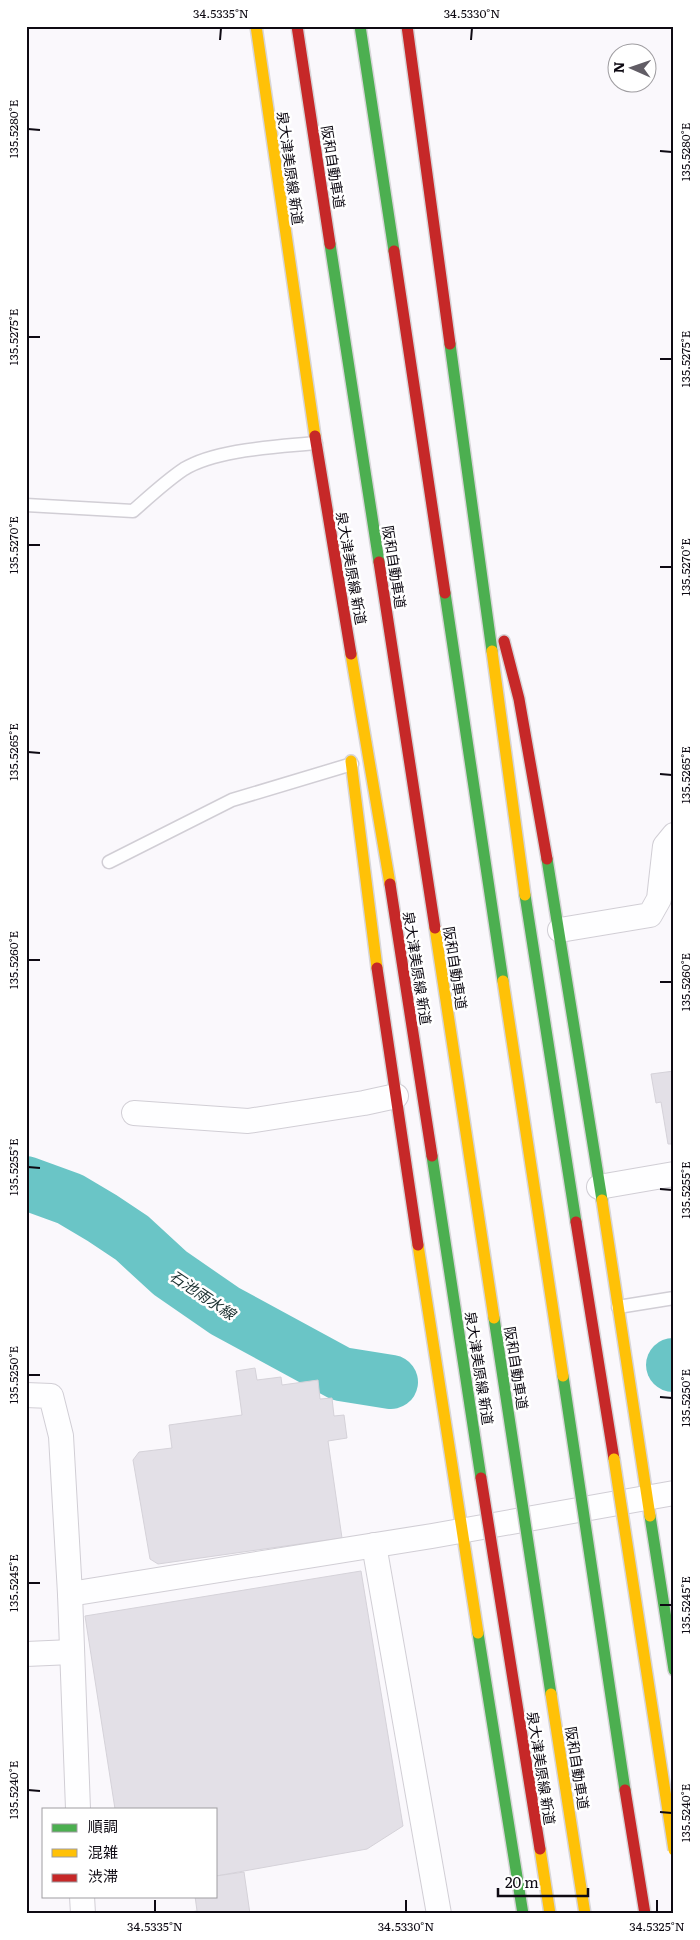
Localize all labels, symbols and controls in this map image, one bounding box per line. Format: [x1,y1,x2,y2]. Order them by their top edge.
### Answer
text: 34.5335°N [193,4,249,22]
text: 34.5330°N [444,4,500,22]
north arrow [608,42,658,92]
text: N [608,61,628,74]
text: 135.5280°E [4,99,22,158]
street label: 泉大津美原線 新道 [273,110,309,226]
text: 135.5280°E [676,122,694,181]
street label: 阪和自動車道 [318,124,350,210]
text: 135.5275°E [4,308,22,365]
text: 135.5275°E [676,330,694,387]
street label: 泉大津美原線 新道 [332,510,372,626]
text: 135.5270°E [4,516,22,574]
street label: 阪和自動車道 [379,524,411,610]
text: 135.5270°E [676,538,694,596]
text: 135.5265°E [4,723,22,781]
text: 135.5265°E [676,746,694,804]
street label: 泉大津美原線 新道 [399,910,437,1026]
street label: 阪和自動車道 [440,925,472,1011]
text: 135.5260°E [4,930,22,989]
text: 135.5260°E [676,952,694,1011]
text: 135.5255°E [4,1138,22,1196]
text: 135.5255°E [676,1161,694,1219]
water label: 石池雨水線 [165,1263,242,1326]
street label: 泉大津美原線 新道 [461,1310,499,1426]
street label: 阪和自動車道 [501,1325,533,1411]
text: 135.5250°E [4,1346,22,1404]
text: 135.5250°E [676,1369,694,1427]
text: 135.5245°E [4,1554,22,1612]
text: 135.5245°E [676,1576,694,1634]
street label: 泉大津美原線 新道 [523,1710,561,1826]
street label: 阪和自動車道 [562,1725,594,1811]
text: 135.5240°E [4,1760,22,1819]
text: 135.5240°E [676,1783,694,1842]
legend [42,1808,218,1898]
text: 順調 [88,1814,118,1837]
text: 混雑 [88,1840,118,1863]
text: 渋滞 [88,1864,118,1887]
scale bar [498,1865,588,1897]
text: 20 m [505,1870,539,1893]
text: 34.5335°N [127,1917,183,1935]
text: 34.5330°N [378,1917,434,1935]
text: 34.5325°N [629,1917,685,1935]

